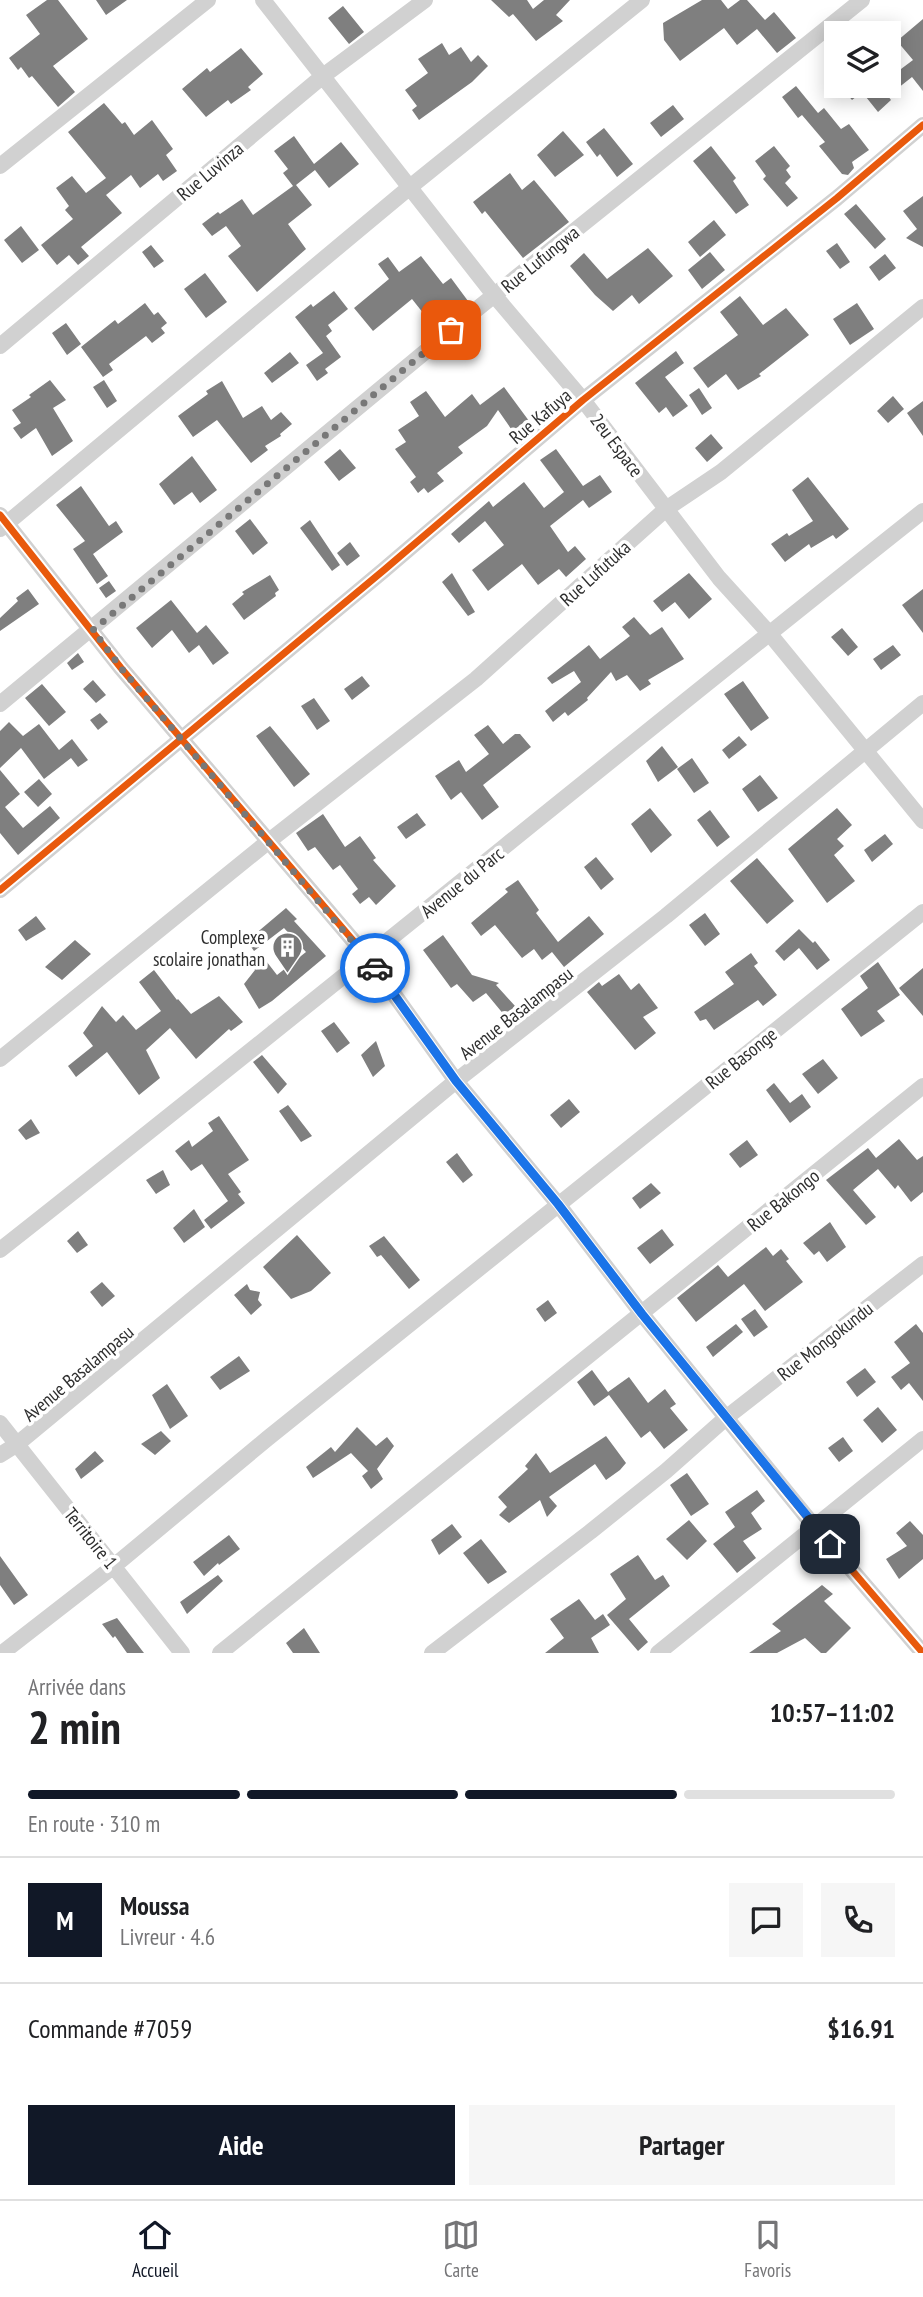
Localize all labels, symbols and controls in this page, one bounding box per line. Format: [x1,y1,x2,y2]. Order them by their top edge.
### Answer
map controls [824,21,901,98]
button: layers [824,21,901,98]
street label: Rue Luvinza [172,136,248,206]
street label: Rue Lufungwa [496,220,584,298]
pin [421,300,481,360]
icon: bag [432,311,470,349]
street label: Rue Kafuya [504,383,576,449]
street label: 2eu Espace [585,408,649,482]
street label: Rue Lufutuka [555,535,635,611]
street label: Avenue du Parc [416,841,509,923]
place label: Complexe scolaire jonathan [153,925,265,971]
building icon: Complexe scolaire jonathan [271,931,305,975]
courier [340,933,410,1003]
icon: car [356,949,394,987]
street label: Avenue Basalampasu [454,961,578,1065]
street label: Rue Basonge [700,1022,782,1094]
street label: Rue Bakongo [742,1164,824,1236]
street label: Rue Mongokundu [772,1296,878,1386]
street label: Avenue Basalampasu [18,1320,138,1426]
street label: Territoire 1 [59,1502,123,1574]
pin [800,1514,860,1574]
icon: home [811,1525,849,1563]
text: Arrivée dans [28,1672,126,1701]
text: 10:57–11:02 [770,1696,895,1729]
text: 2 min [28,1697,121,1757]
text: En route · 310 m [28,1809,160,1838]
button: chat [729,1883,803,1957]
button: phone [821,1883,895,1957]
text: Moussa [120,1889,189,1922]
text: M [56,1904,74,1937]
text: Livreur · 4.6 [120,1922,215,1951]
text: Commande #7059 [28,2012,192,2045]
text: $16.91 [827,2012,895,2045]
button: Aide [28,2105,455,2185]
button: Partager [469,2105,895,2185]
tab: Accueil [132,2216,179,2282]
tab: Carte [442,2216,480,2282]
tab: Favoris [744,2216,791,2282]

